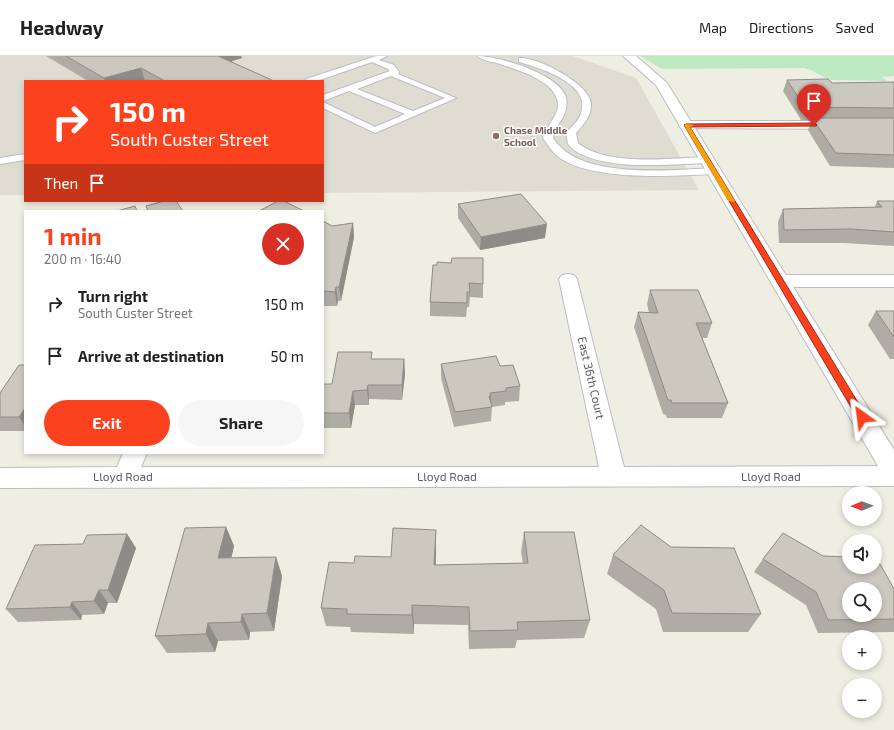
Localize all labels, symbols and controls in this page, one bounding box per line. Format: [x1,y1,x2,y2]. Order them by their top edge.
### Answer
text: Headway [20,16,104,39]
text: Map [699,19,727,36]
text: Directions [749,19,814,36]
text: Saved [836,19,874,36]
pin [797,84,831,125]
icon: arrive [803,90,825,112]
text: 150 m [110,94,186,128]
icon: right [44,96,96,148]
place label: Chase Middle School [504,124,568,148]
text: South Custer Street [110,128,269,150]
marker: Chase Middle School [491,131,501,141]
icon: arrive [86,172,108,194]
text: Then [44,174,78,192]
text: 1 min [44,221,102,250]
button: close [262,223,304,265]
text: 200 m · 16:40 [44,251,122,267]
text: Turn right [78,287,148,305]
icon: right [44,293,66,315]
text: 150 m [264,295,304,313]
text: South Custer Street [78,305,193,321]
street label: East 36th Court [576,335,608,421]
icon: arrive [44,345,66,367]
text: Arrive at destination [78,347,224,365]
text: 50 m [270,347,304,365]
position arrow [841,396,883,438]
button: Exit [44,400,170,446]
button: Share [178,400,304,446]
street label: Lloyd Road [93,469,153,483]
street label: Lloyd Road [417,469,477,483]
street label: Lloyd Road [741,469,801,483]
north arrow [842,486,882,526]
map controls [842,486,882,718]
button: sound [842,534,882,574]
button: search [842,582,882,622]
button: + [842,630,882,670]
button: − [842,678,882,718]

